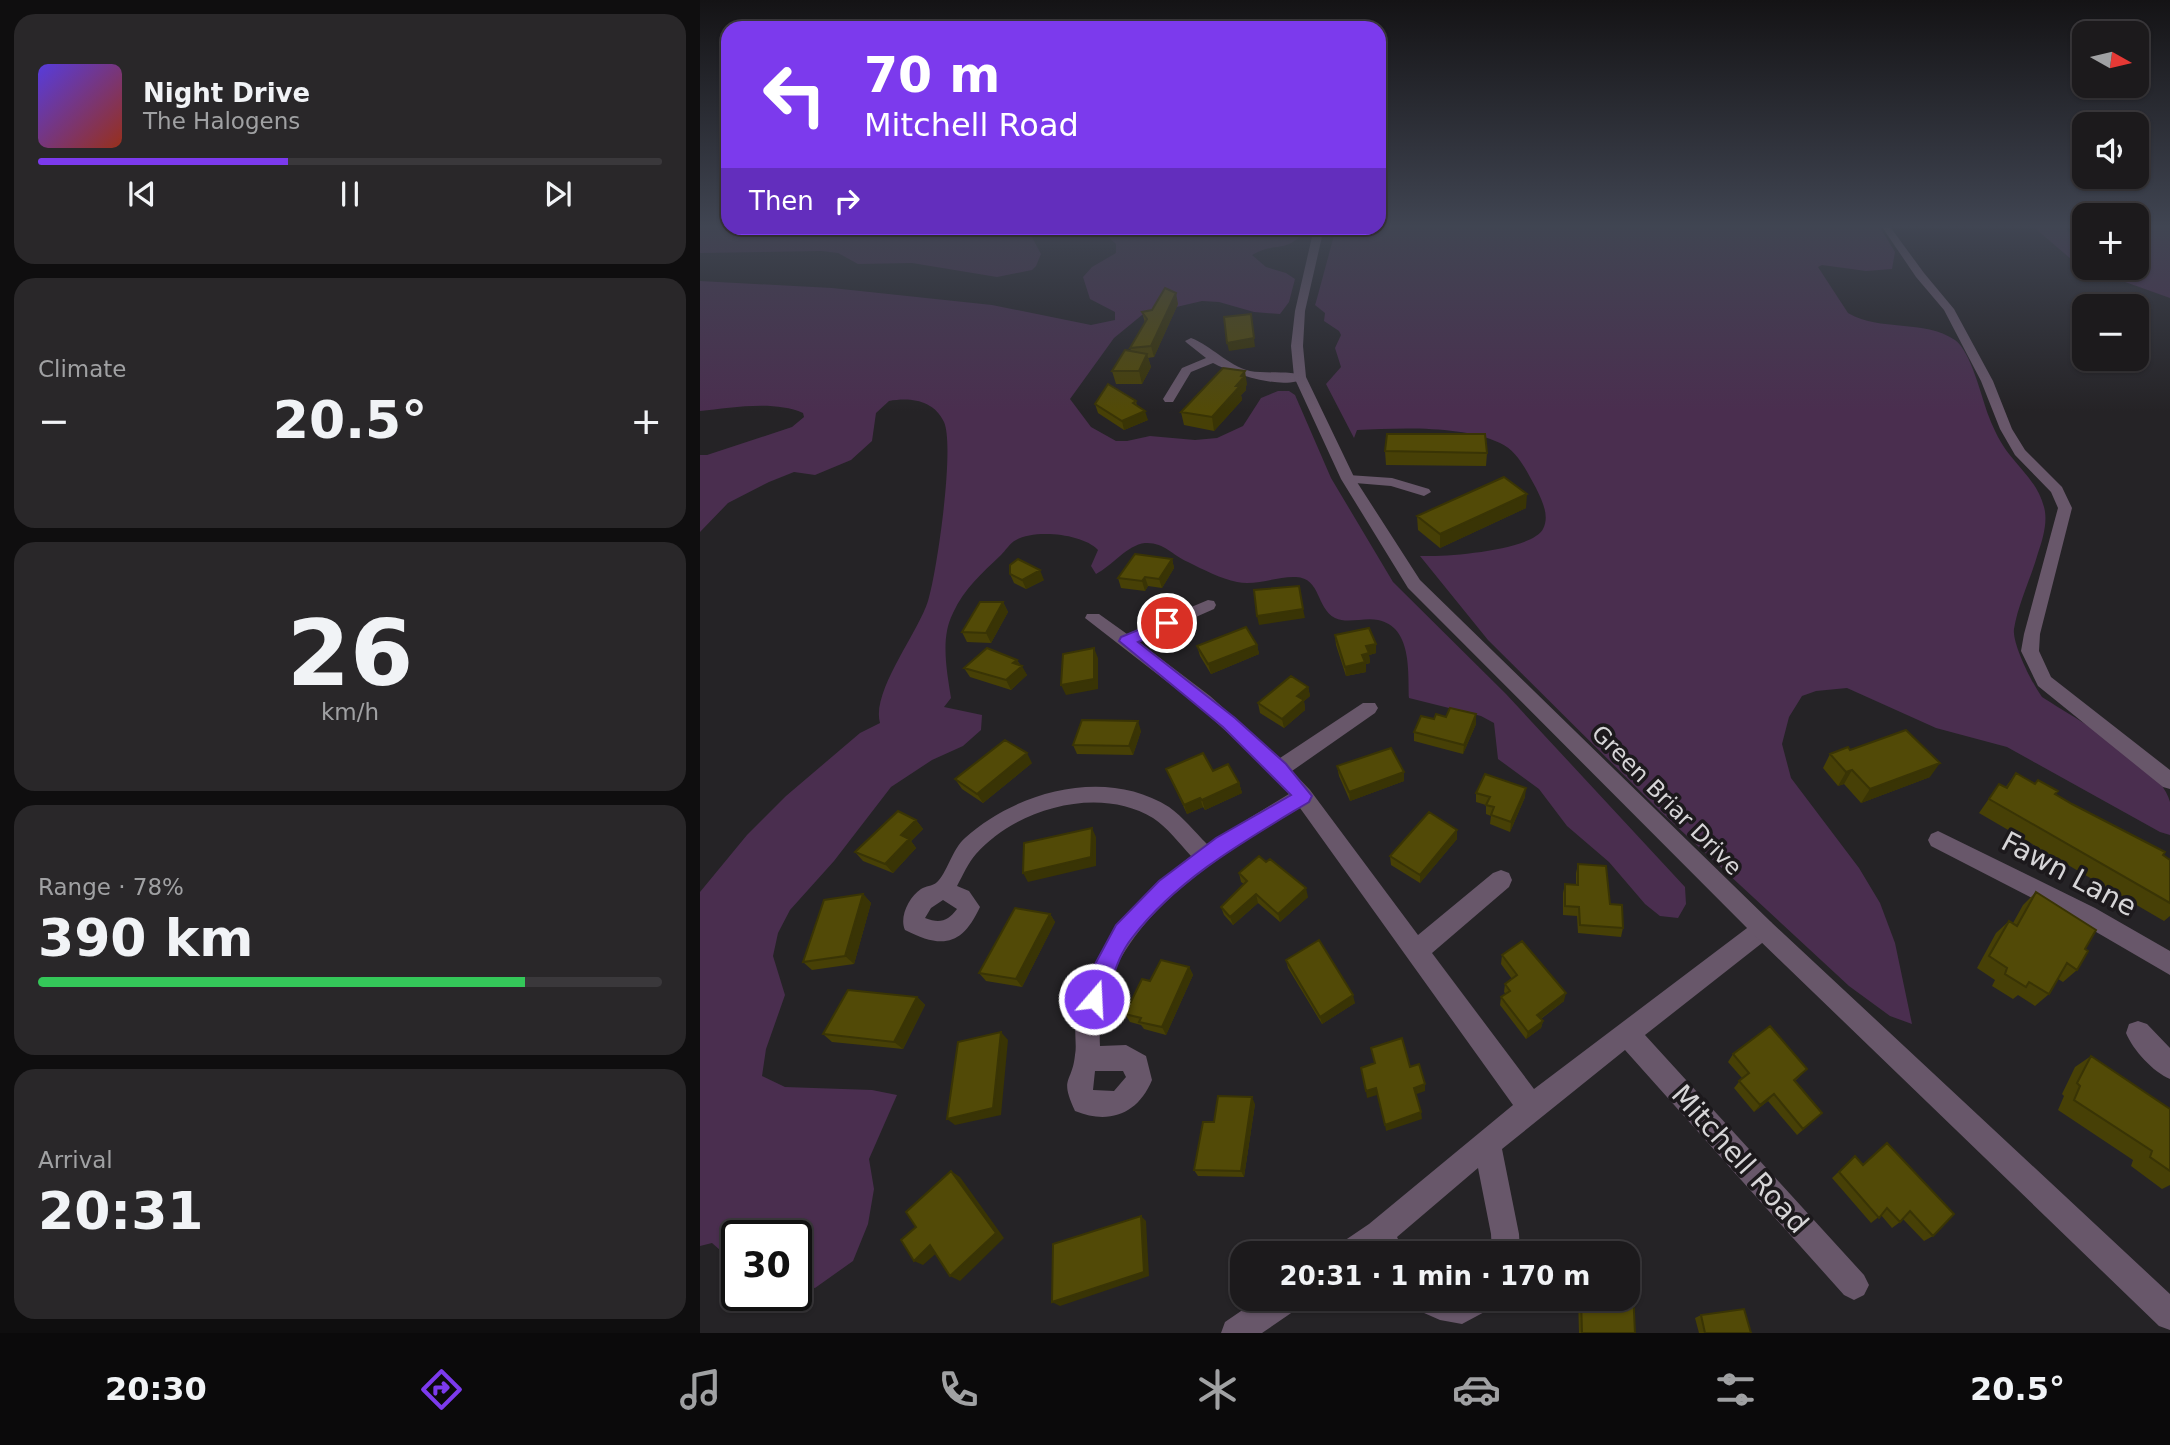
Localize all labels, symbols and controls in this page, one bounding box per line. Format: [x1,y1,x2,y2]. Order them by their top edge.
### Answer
north arrow [2072,21,2149,98]
map controls [2072,21,2149,371]
text: 70 m [864,47,1000,104]
icon: left [749,49,840,140]
text: Night Drive [143,78,310,108]
text: Mitchell Road [864,106,1079,144]
text: The Halogens [143,108,300,134]
button: sound [2072,112,2149,189]
icon: previous [123,175,161,213]
icon: pause [331,175,369,213]
icon: next [539,175,577,213]
icon: right [828,182,866,220]
text: Then [749,186,814,216]
button: + [2072,203,2149,280]
button: − [2072,294,2149,371]
text: Climate [38,356,127,382]
text: 20.5° [273,390,427,450]
text: − [38,399,70,443]
text: + [630,399,662,443]
pin [1137,593,1197,653]
text: 26 [287,601,413,706]
icon: arrive [1148,604,1186,642]
text: km/h [321,699,379,725]
street label: Green Briar Drive [1587,720,1747,880]
street label: Fawn Lane [1996,825,2142,923]
text: Range · 78% [38,874,184,900]
text: 390 km [38,908,253,968]
position arrow [1057,962,1131,1036]
street label: Mitchell Road [1665,1078,1815,1240]
text: Arrival [38,1147,113,1173]
text: 20:31 [38,1181,204,1241]
speed limit sign: 30 [721,1220,812,1311]
text: 20:31 · 1 min · 170 m [1280,1261,1590,1291]
icon: directions [417,1365,466,1414]
icon: music [676,1365,725,1414]
icon: phone [934,1365,983,1414]
icon: climate [1193,1365,1242,1414]
icon: car [1452,1365,1501,1414]
icon: filters [1711,1365,1760,1414]
text: 20:30 [105,1370,207,1408]
text: 20.5° [1970,1370,2065,1408]

